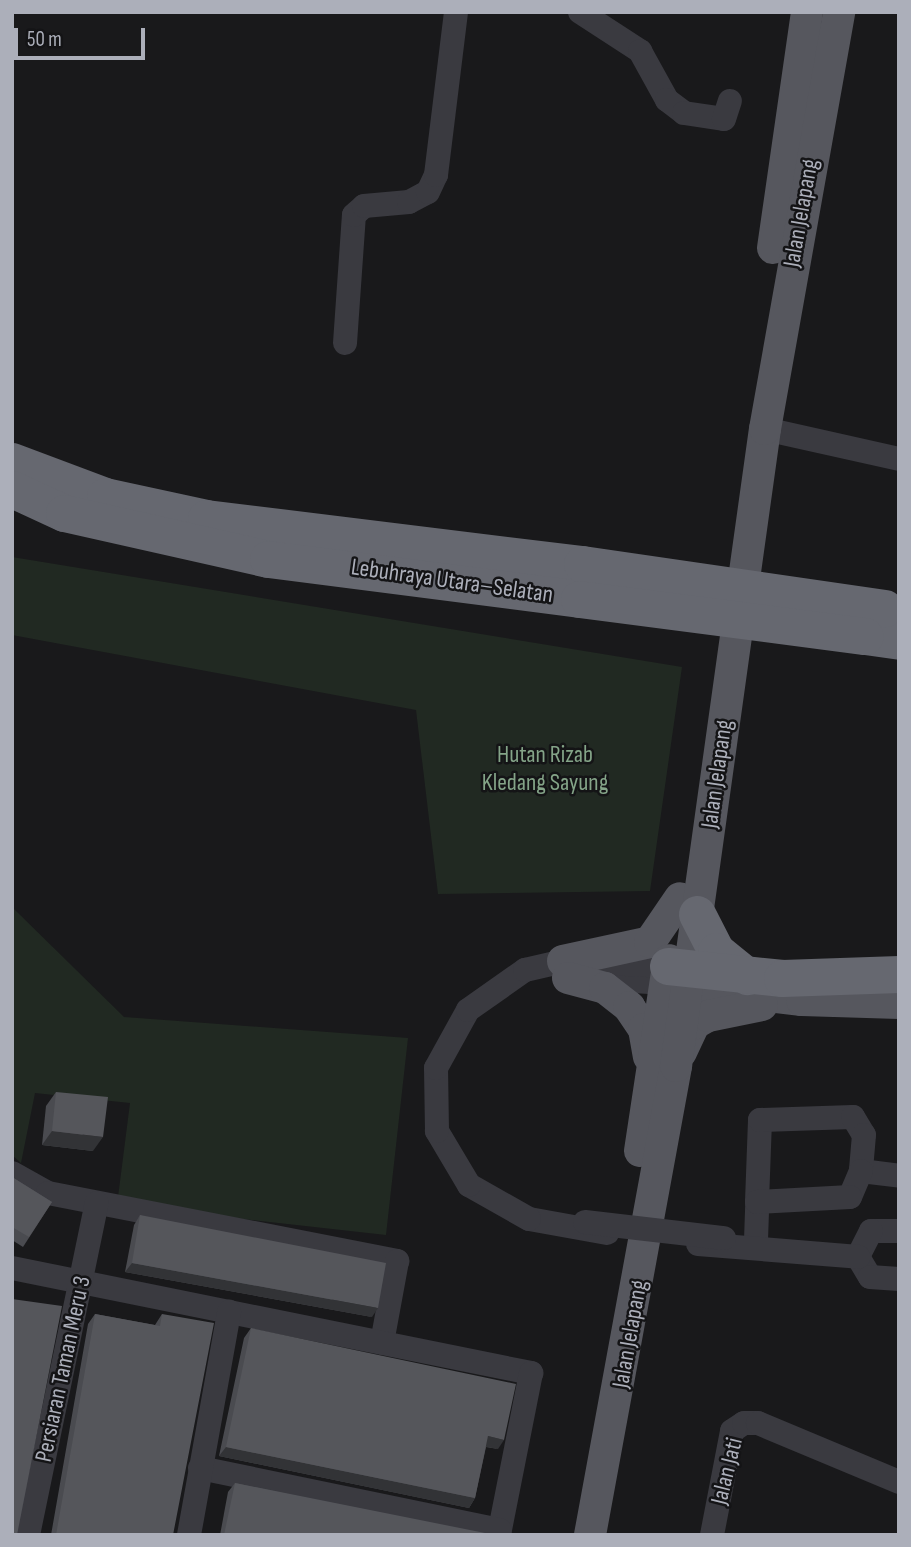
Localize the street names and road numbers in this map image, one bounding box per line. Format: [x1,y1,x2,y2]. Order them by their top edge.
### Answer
street label: Jalan Jelapang [777,157,825,269]
street label: Lebuhraya Utara–Selatan [349,553,555,609]
street label: Jalan Jelapang [695,718,739,830]
street label: Persiaran Taman Meru 3 [29,1273,97,1465]
street label: Jalan Jelapang [606,1278,654,1390]
street label: Jalan Jati [705,1435,749,1507]

